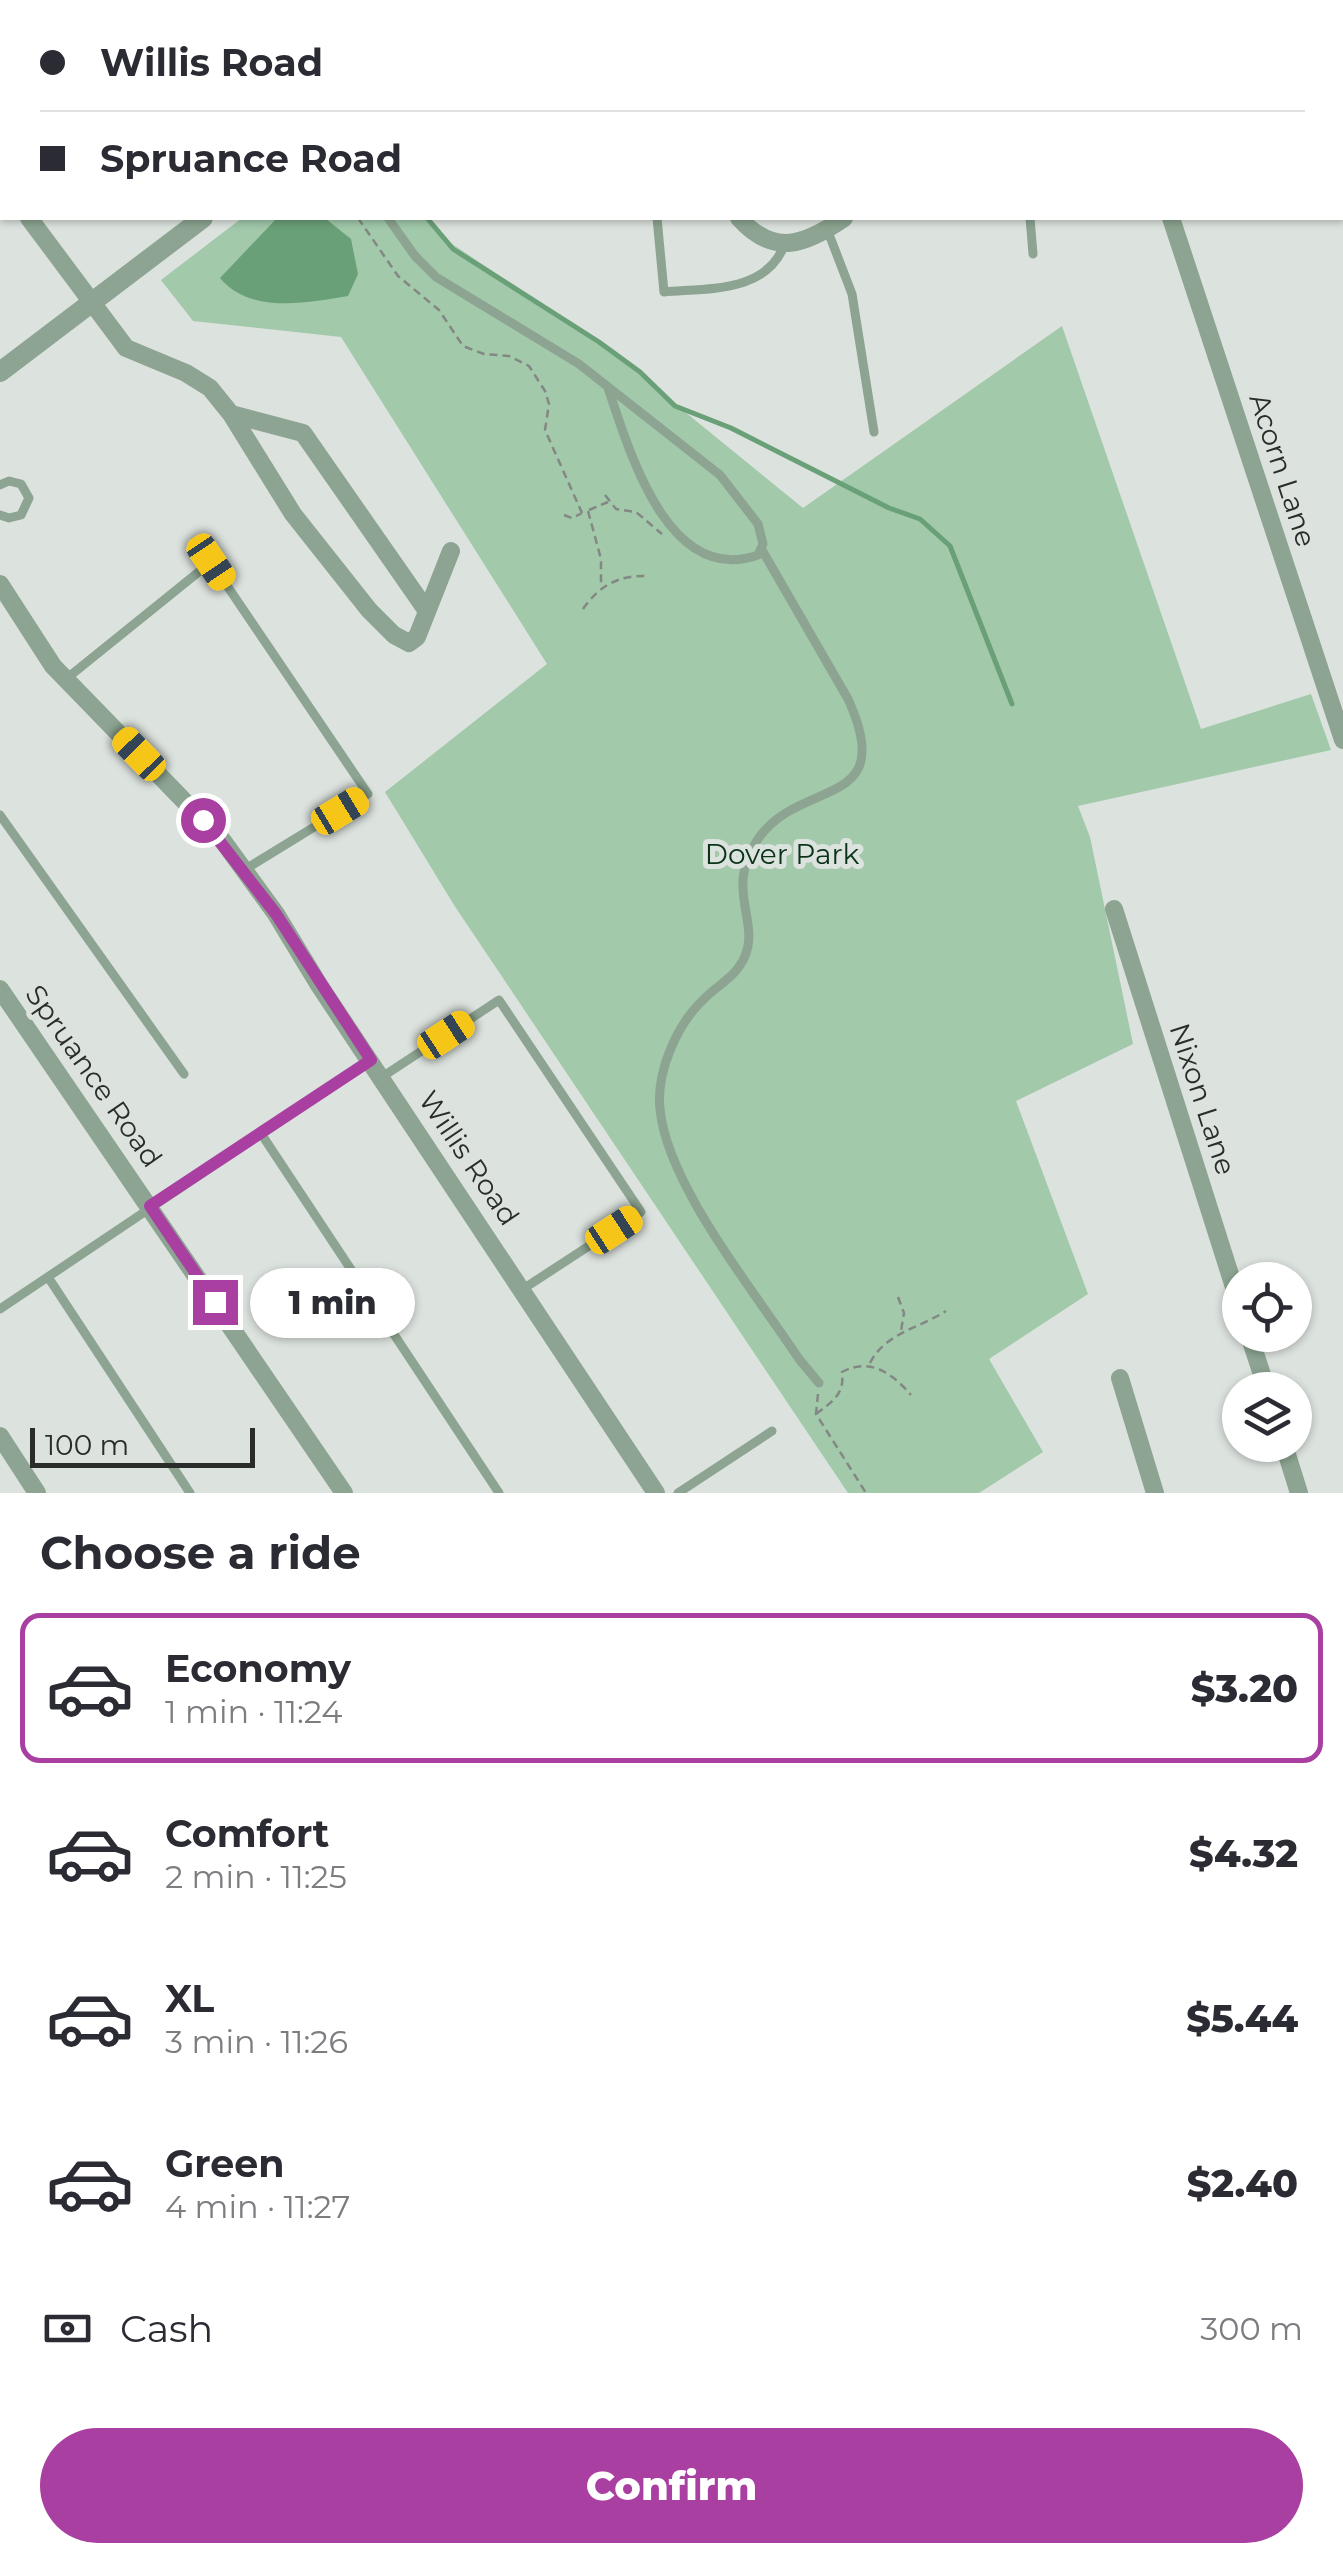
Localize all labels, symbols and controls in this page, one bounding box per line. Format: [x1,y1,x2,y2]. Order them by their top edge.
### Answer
text: Willis Road [100,39,323,86]
text: Spruance Road [100,135,402,182]
street label: Acorn Lane [1242,389,1324,551]
car [182,529,240,595]
car [107,722,171,786]
car [307,783,373,839]
route start [181,798,226,843]
park label: Dover Park [705,837,859,871]
street label: Spruance Road [19,978,169,1174]
car [413,1006,479,1064]
street label: Nixon Lane [1163,1019,1243,1179]
street label: Willis Road [412,1084,526,1232]
car [581,1201,647,1259]
map controls [1222,1262,1312,1462]
button: locate [1222,1262,1312,1352]
callout: 1 min [250,1267,415,1337]
route end [193,1280,238,1325]
text: 1 min [288,1283,377,1322]
button: layers [1222,1372,1312,1462]
scale bar [30,1423,255,1468]
text: 100 m [45,1428,129,1462]
text: Choose a ride [40,1525,361,1580]
icon: car [45,1643,135,1733]
text: Economy [165,1645,351,1692]
text: $3.20 [1191,1665,1298,1712]
text: 1 min · 11:24 [165,1692,342,1731]
icon: car [45,1808,135,1898]
text: Comfort [165,1810,329,1857]
text: $4.32 [1189,1830,1298,1877]
text: 2 min · 11:25 [165,1857,347,1896]
icon: car [45,1973,135,2063]
text: XL [165,1975,214,2022]
text: $5.44 [1186,1995,1298,2042]
text: 3 min · 11:26 [165,2022,348,2061]
icon: car [45,2138,135,2228]
text: Green [165,2140,285,2187]
text: $2.40 [1187,2160,1298,2207]
text: 4 min · 11:27 [165,2187,350,2226]
icon: cash [40,2301,95,2356]
text: Cash [120,2305,213,2352]
text: 300 m [1200,2309,1303,2348]
button: Confirm [40,2428,1303,2543]

